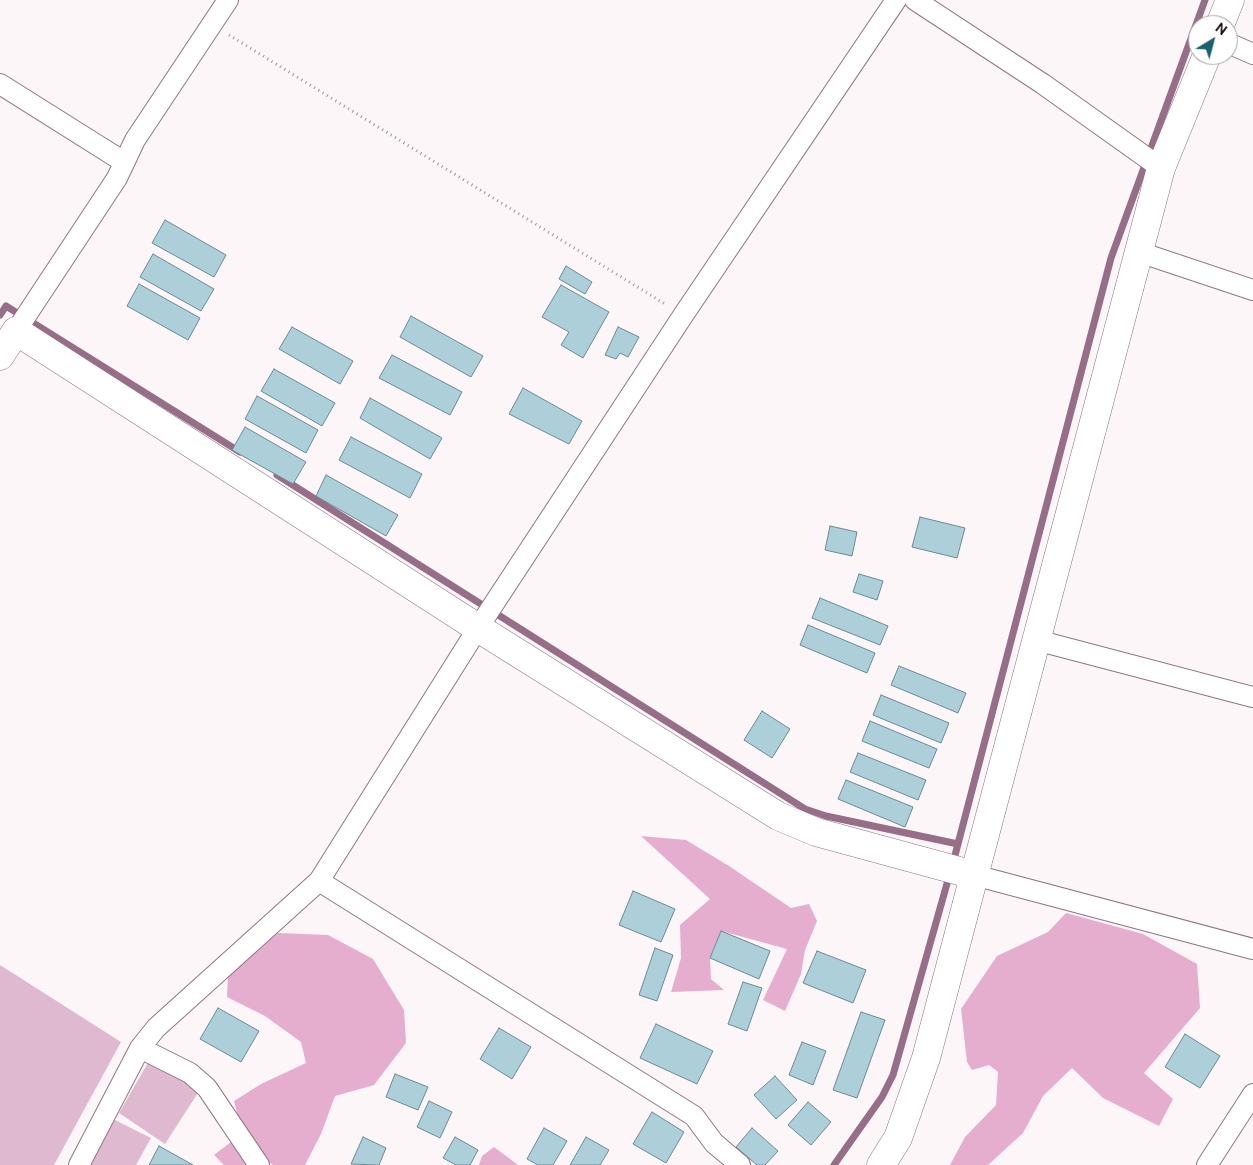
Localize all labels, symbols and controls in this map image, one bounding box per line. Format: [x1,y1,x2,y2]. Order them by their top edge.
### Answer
north arrow [1188,15,1238,65]
text: N [1212,19,1230,38]

